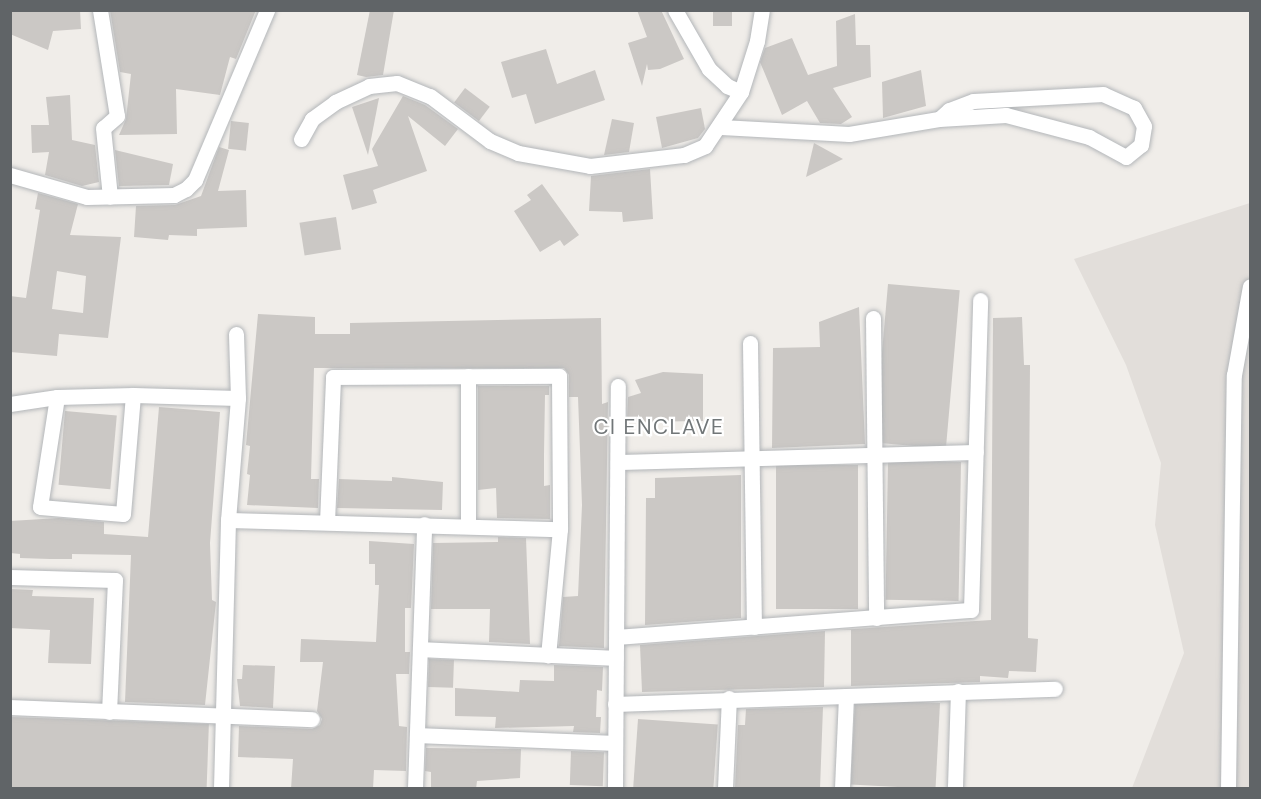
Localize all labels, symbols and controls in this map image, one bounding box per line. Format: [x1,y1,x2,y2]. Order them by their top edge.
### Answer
district label: CI ENCLAVE [594,414,724,440]

